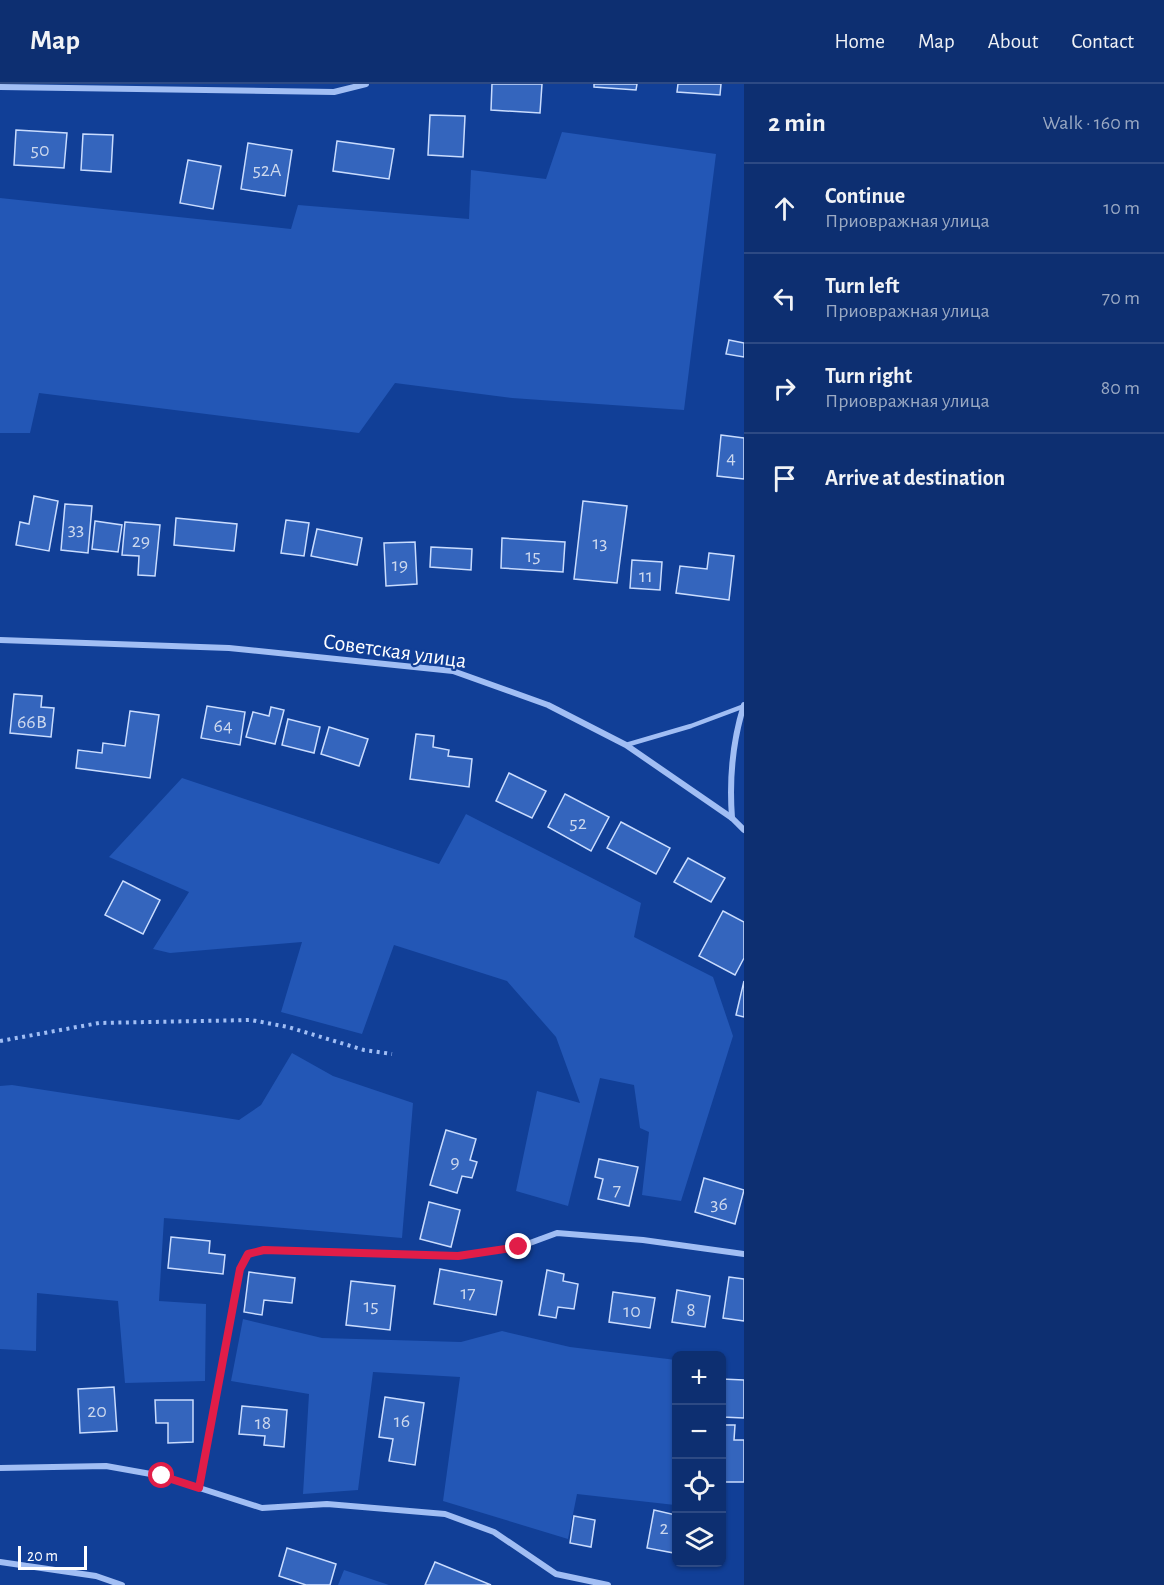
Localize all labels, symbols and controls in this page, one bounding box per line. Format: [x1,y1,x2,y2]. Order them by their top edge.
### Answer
text: Map [30,27,80,55]
text: Home [834,31,885,52]
text: Map [918,31,955,52]
text: About [988,31,1038,52]
text: Contact [1071,31,1134,52]
text: 2 min [768,110,826,136]
text: Walk · 160 m [1043,113,1140,133]
house number: 50 [31,140,49,160]
house number: 52А [252,160,282,180]
text: Continue [825,185,905,207]
icon: ahead [768,192,801,225]
text: 10 m [1103,198,1140,218]
text: Приовражная улица [825,211,990,231]
text: Turn left [825,275,899,297]
icon: left [768,282,801,315]
text: 70 m [1102,288,1140,308]
text: Приовражная улица [825,301,990,321]
text: Turn right [825,365,912,387]
icon: right [768,372,801,405]
text: 80 m [1101,378,1140,398]
text: Приовражная улица [825,391,990,411]
house number: 4 [726,448,736,468]
icon: arrive [768,462,801,495]
text: Arrive at destination [825,467,1005,489]
house number: 33 [68,519,84,539]
house number: 29 [132,531,150,551]
house number: 13 [592,533,608,553]
house number: 15 [525,546,541,566]
house number: 19 [392,555,408,575]
house number: 11 [639,566,653,586]
street label: Советская улица [322,630,468,672]
house number: 66В [17,712,47,732]
house number: 64 [213,716,233,736]
house number: 52 [569,813,587,833]
house number: 9 [450,1152,460,1172]
house number: 7 [613,1180,621,1200]
house number: 36 [710,1194,728,1214]
route end [505,1233,531,1259]
house number: 17 [460,1283,476,1303]
house number: 15 [363,1296,379,1316]
house number: 8 [686,1300,696,1320]
house number: 10 [623,1301,641,1321]
map controls [672,1351,726,1567]
button: + [672,1351,726,1405]
house number: 20 [87,1401,107,1421]
button: − [672,1405,726,1459]
house number: 16 [394,1411,410,1431]
house number: 18 [255,1413,271,1433]
button: locate [672,1459,726,1513]
route start [148,1462,174,1488]
button: layers [672,1513,726,1567]
house number: 2 [659,1518,669,1538]
scale bar [18,1543,87,1570]
text: 20 m [27,1548,58,1564]

